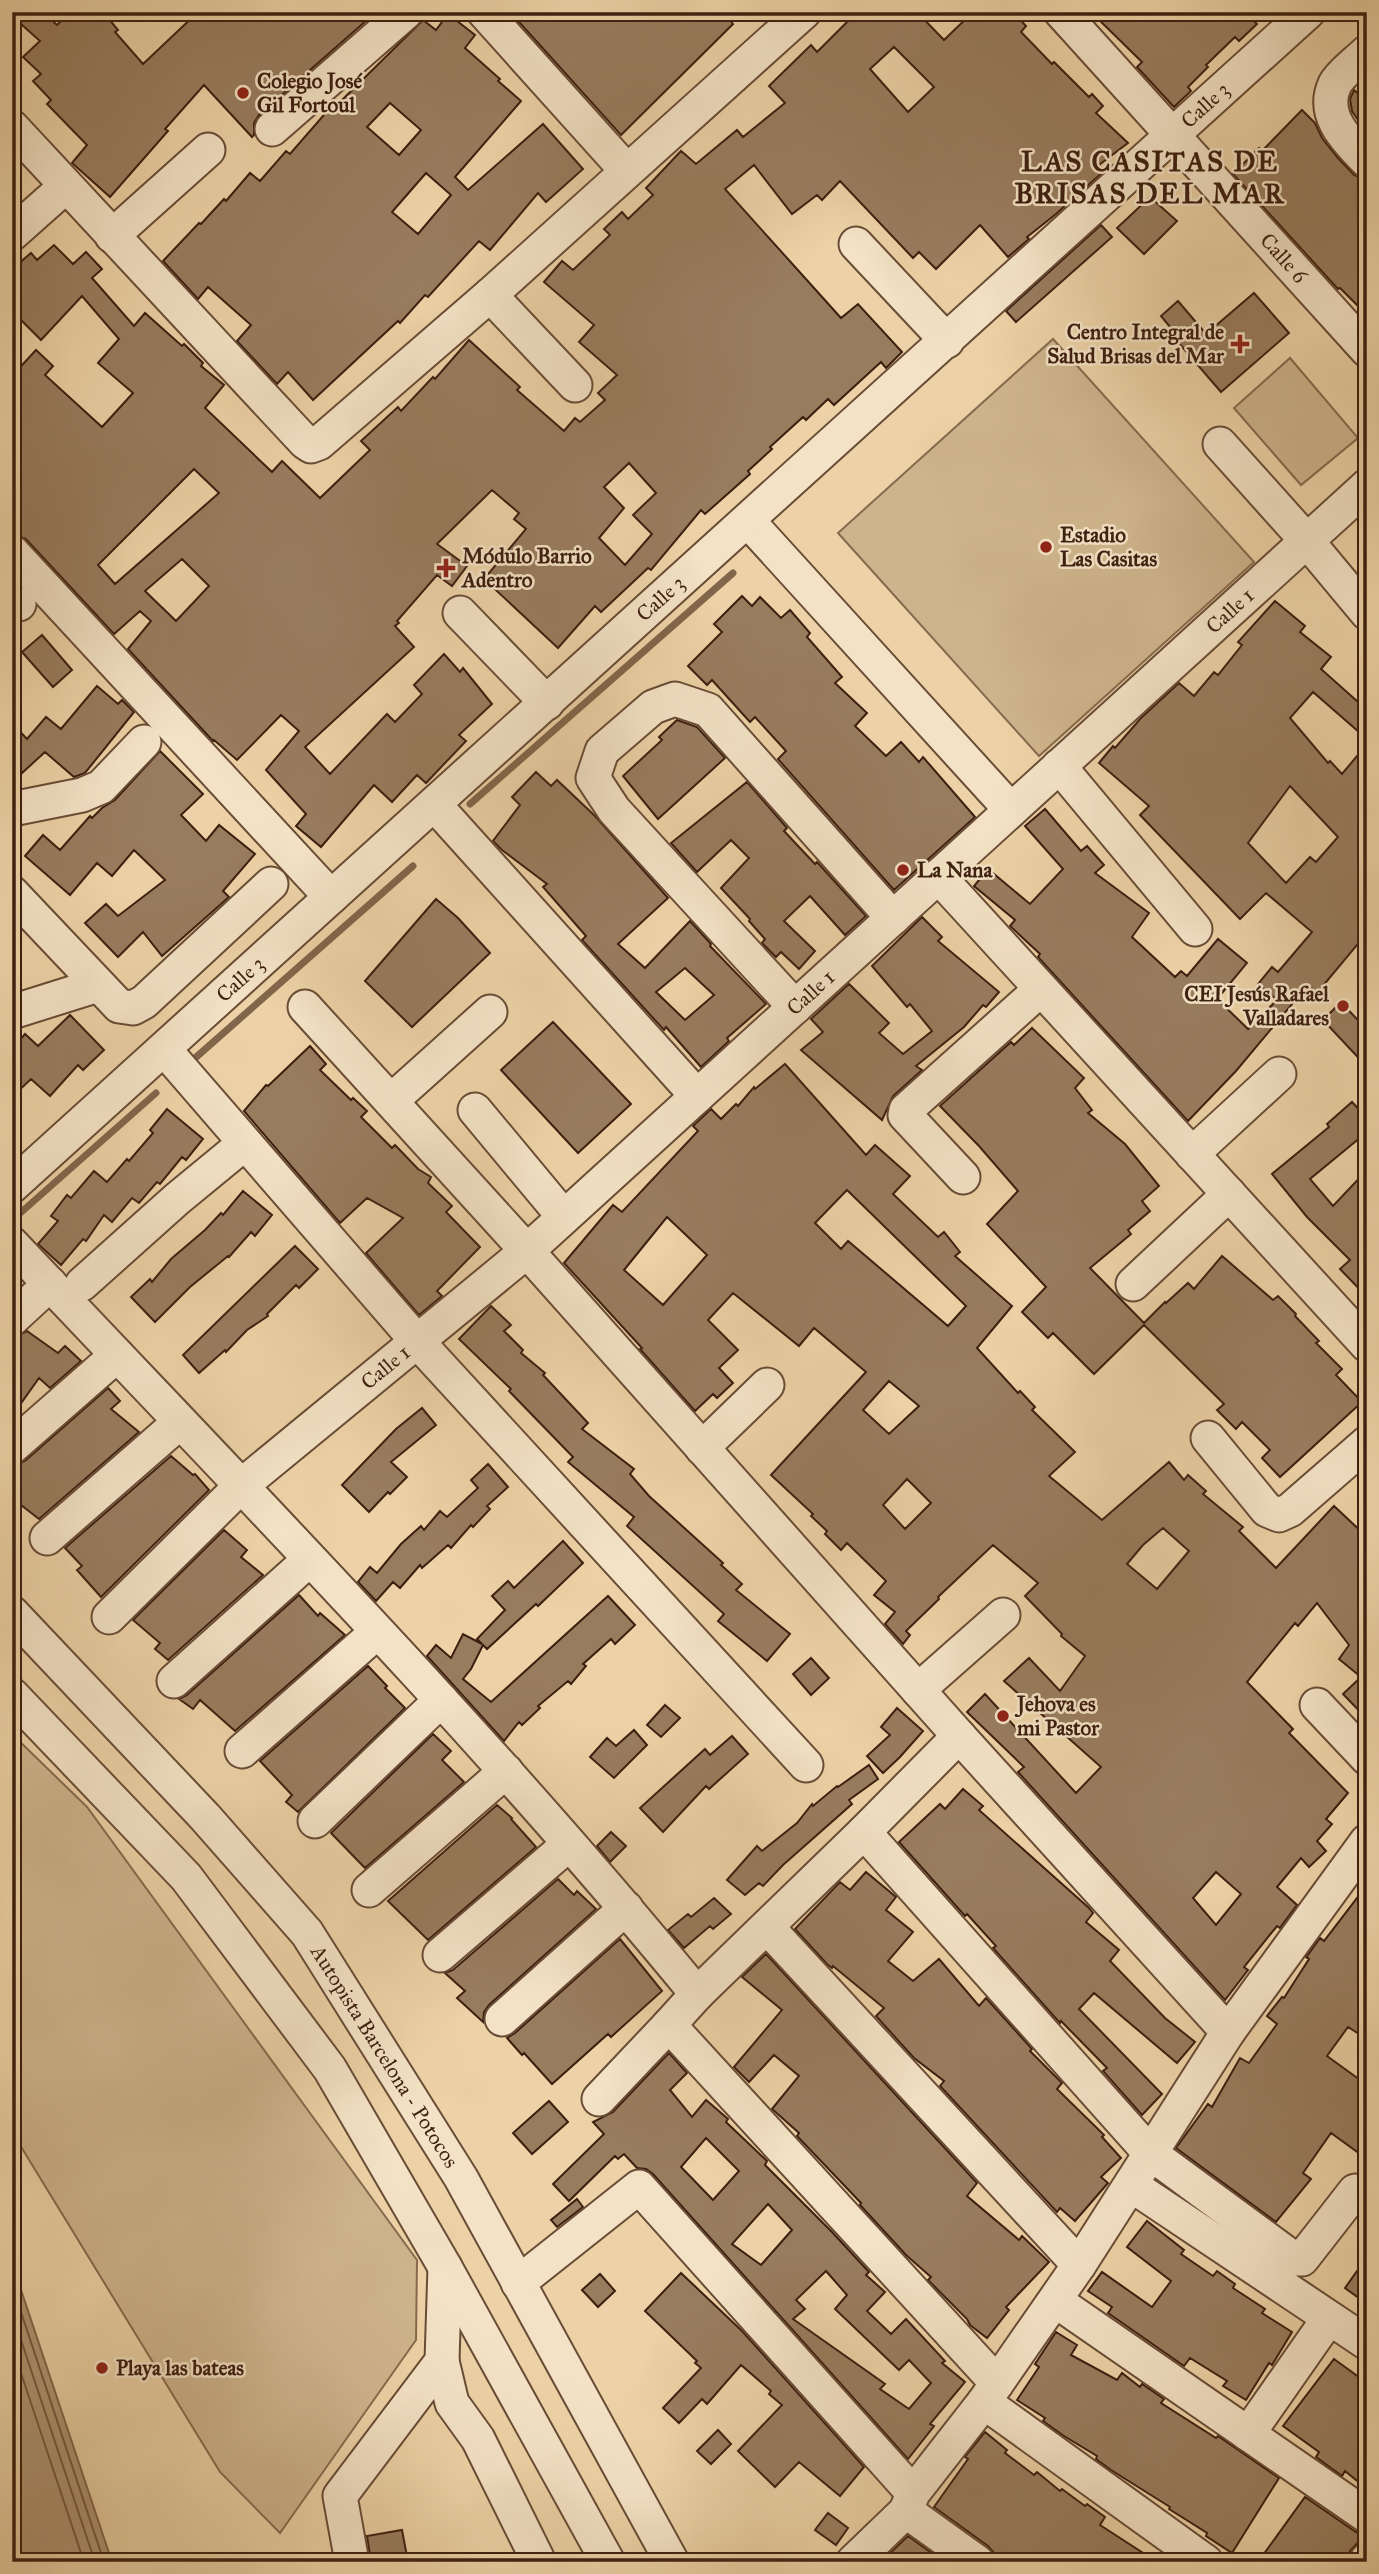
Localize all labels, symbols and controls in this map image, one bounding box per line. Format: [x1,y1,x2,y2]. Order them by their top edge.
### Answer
place label: Colegio José Gil Fortoul [257,68,362,118]
street label: Calle 3 [1176,77,1235,134]
marker: Colegio José Gil Fortoul [235,85,251,101]
district label: LAS CASITAS DE BRISAS DEL MAR [1014,144,1286,211]
street label: Calle 6 [1255,228,1314,289]
place label: Centro Integral de Salud Brisas del Mar [1047,319,1225,369]
marker: Centro Integral de Salud Brisas del Mar [1230,334,1250,354]
place label: Estadio Las Casitas [1060,522,1157,572]
marker: Estadio Las Casitas [1038,539,1054,555]
place label: Módulo Barrio Adentro [460,543,592,593]
marker: Módulo Barrio Adentro [436,558,456,578]
street label: Calle 3 [631,570,690,627]
street label: Calle 1 [1201,582,1260,639]
place label: La Nana [917,857,993,883]
marker: La Nana [895,862,911,878]
street label: Calle 3 [211,951,270,1008]
street label: Calle 1 [781,964,840,1021]
place label: CEI Jesús Rafael Valladares [1184,981,1330,1031]
marker: CEI Jesús Rafael Valladares [1335,998,1351,1014]
street label: Calle 1 [356,1339,415,1395]
place label: Jehova es mi Pastor [1014,1691,1100,1741]
marker: Jehova es mi Pastor [995,1708,1011,1724]
street label: Autopista Barcelona - Potocos [304,1939,464,2173]
place label: Playa las bateas [116,2355,244,2381]
marker: Playa las bateas [94,2360,110,2376]

